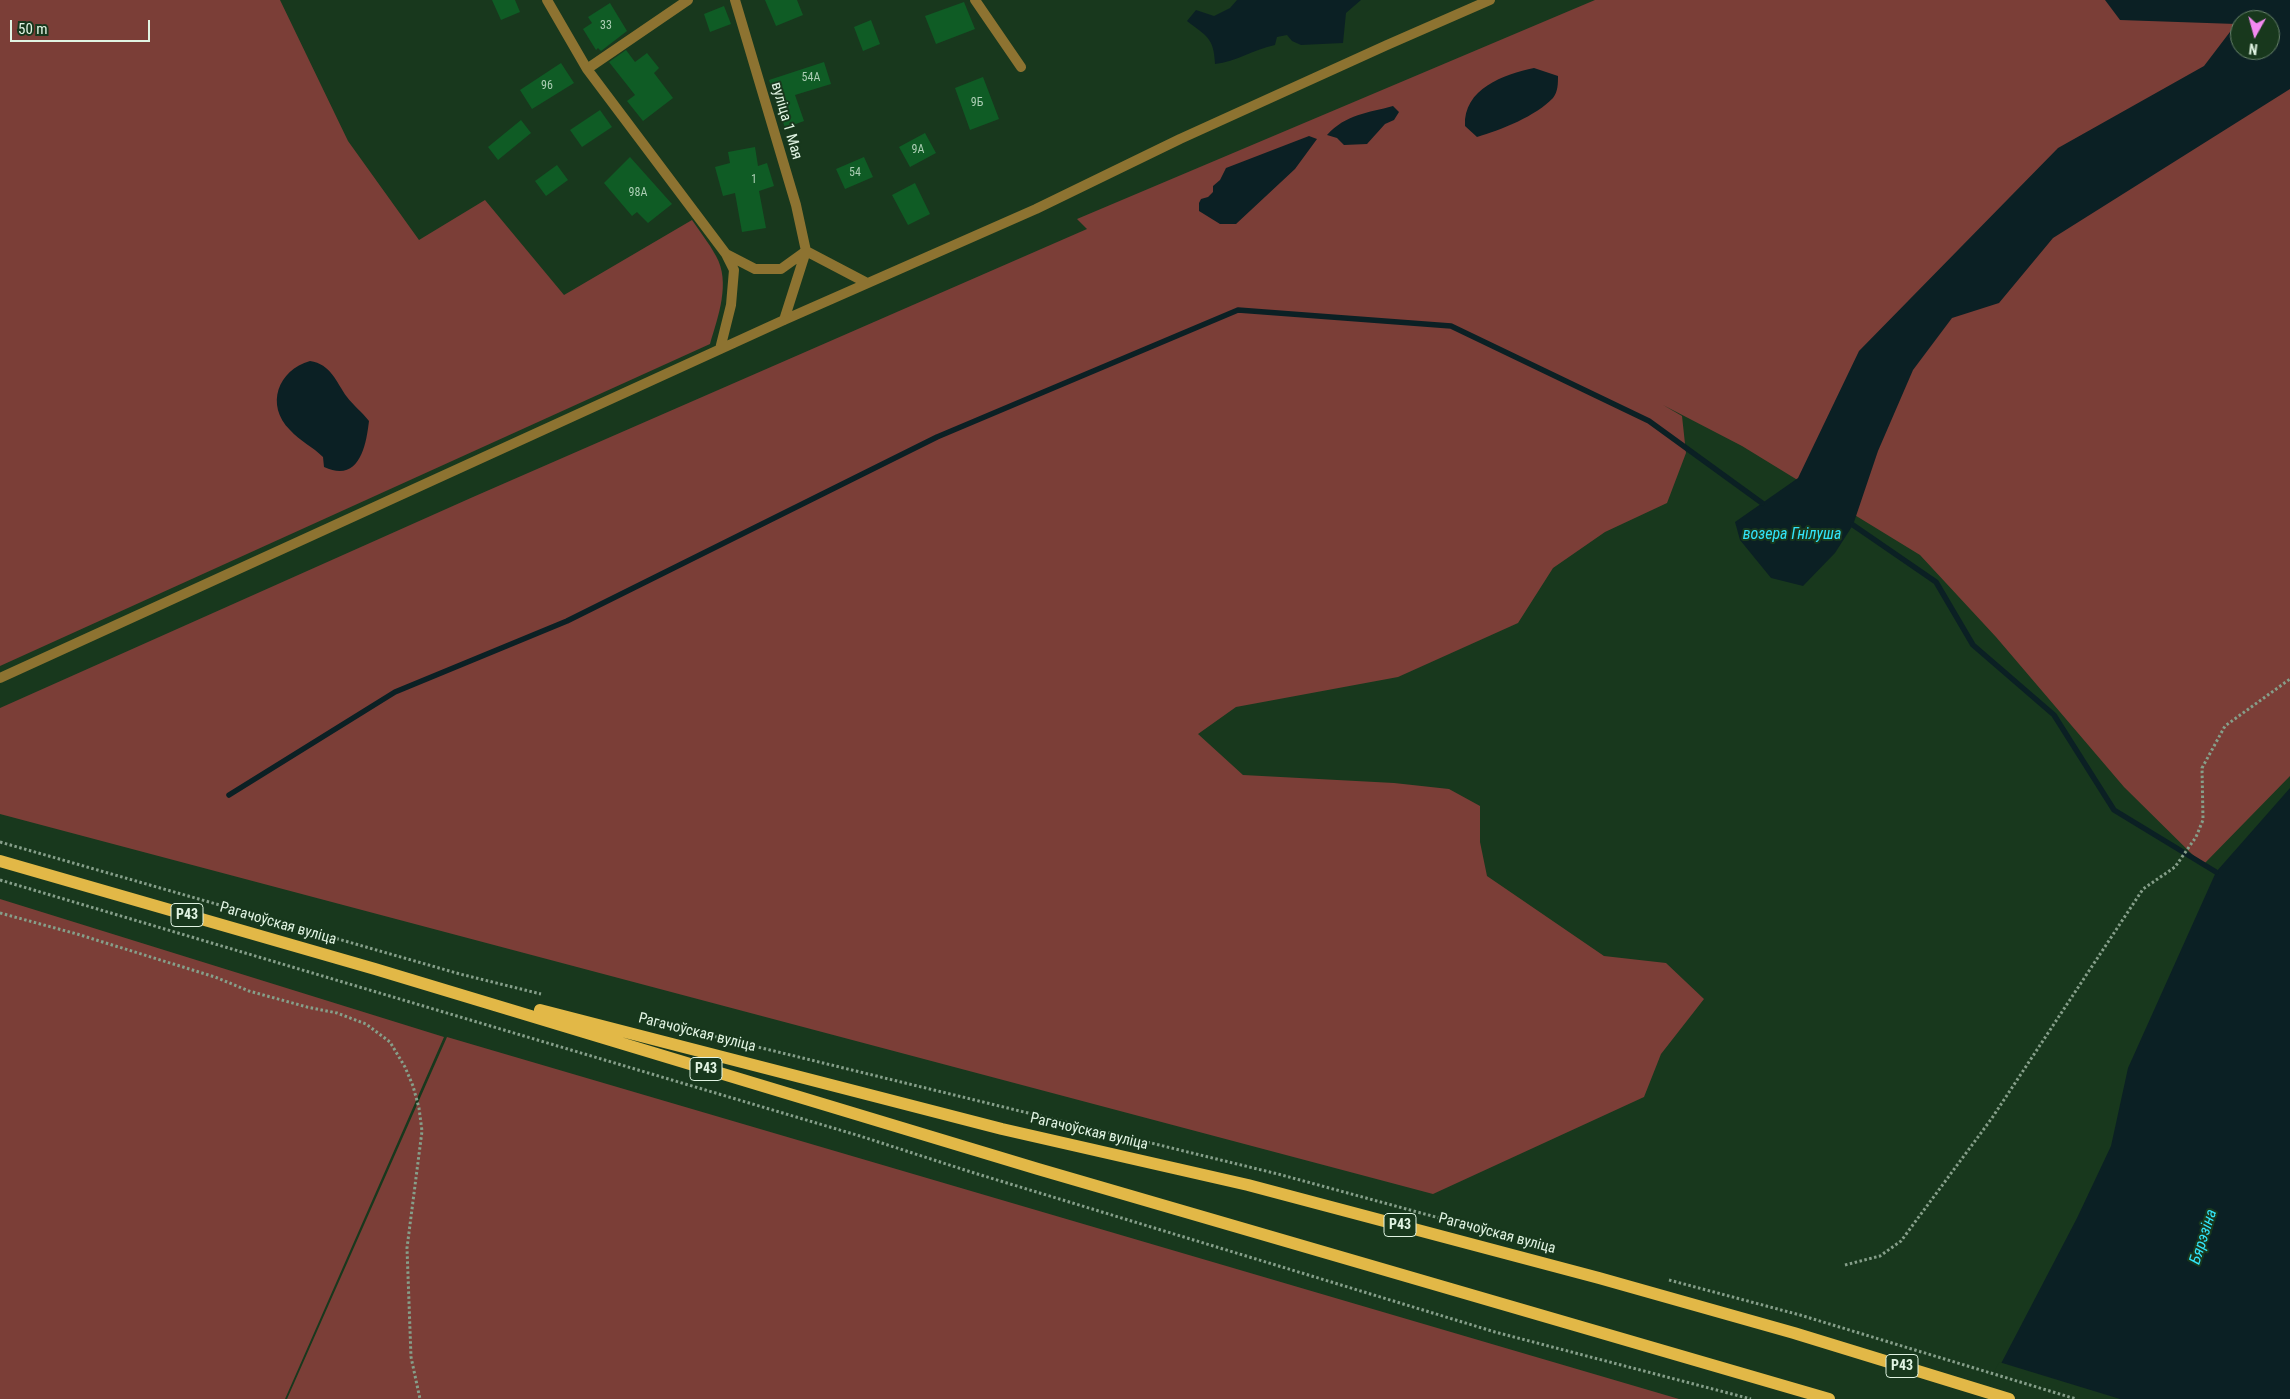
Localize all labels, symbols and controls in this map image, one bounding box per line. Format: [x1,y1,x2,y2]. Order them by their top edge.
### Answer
scale bar [12,10,152,42]
north arrow [2230,10,2280,60]
house number: 33 [600,19,612,33]
text: 50 m [18,20,48,38]
text: N [2248,40,2259,57]
house number: 54А [802,71,820,85]
house number: 96 [541,79,553,93]
street label: вуліца 1 Мая [766,80,806,162]
house number: 9Б [971,96,983,110]
house number: 9А [912,143,924,157]
house number: 54 [849,166,861,180]
house number: 1 [751,173,757,187]
house number: 98А [629,186,647,200]
water label: возера Гнілуша [1743,525,1841,545]
street label: Рагачоўская вуліца [218,899,338,949]
road number: Р43 [171,904,203,926]
street label: Рагачоўская вуліца [636,1010,758,1056]
road number: Р43 [690,1058,722,1080]
street label: Рагачоўская вуліца [1028,1110,1150,1154]
water label: Бярэзіна [2186,1207,2222,1267]
street label: Рагачоўская вуліца [1436,1210,1558,1258]
road number: Р43 [1384,1214,1416,1236]
road number: Р43 [1886,1354,1918,1378]

